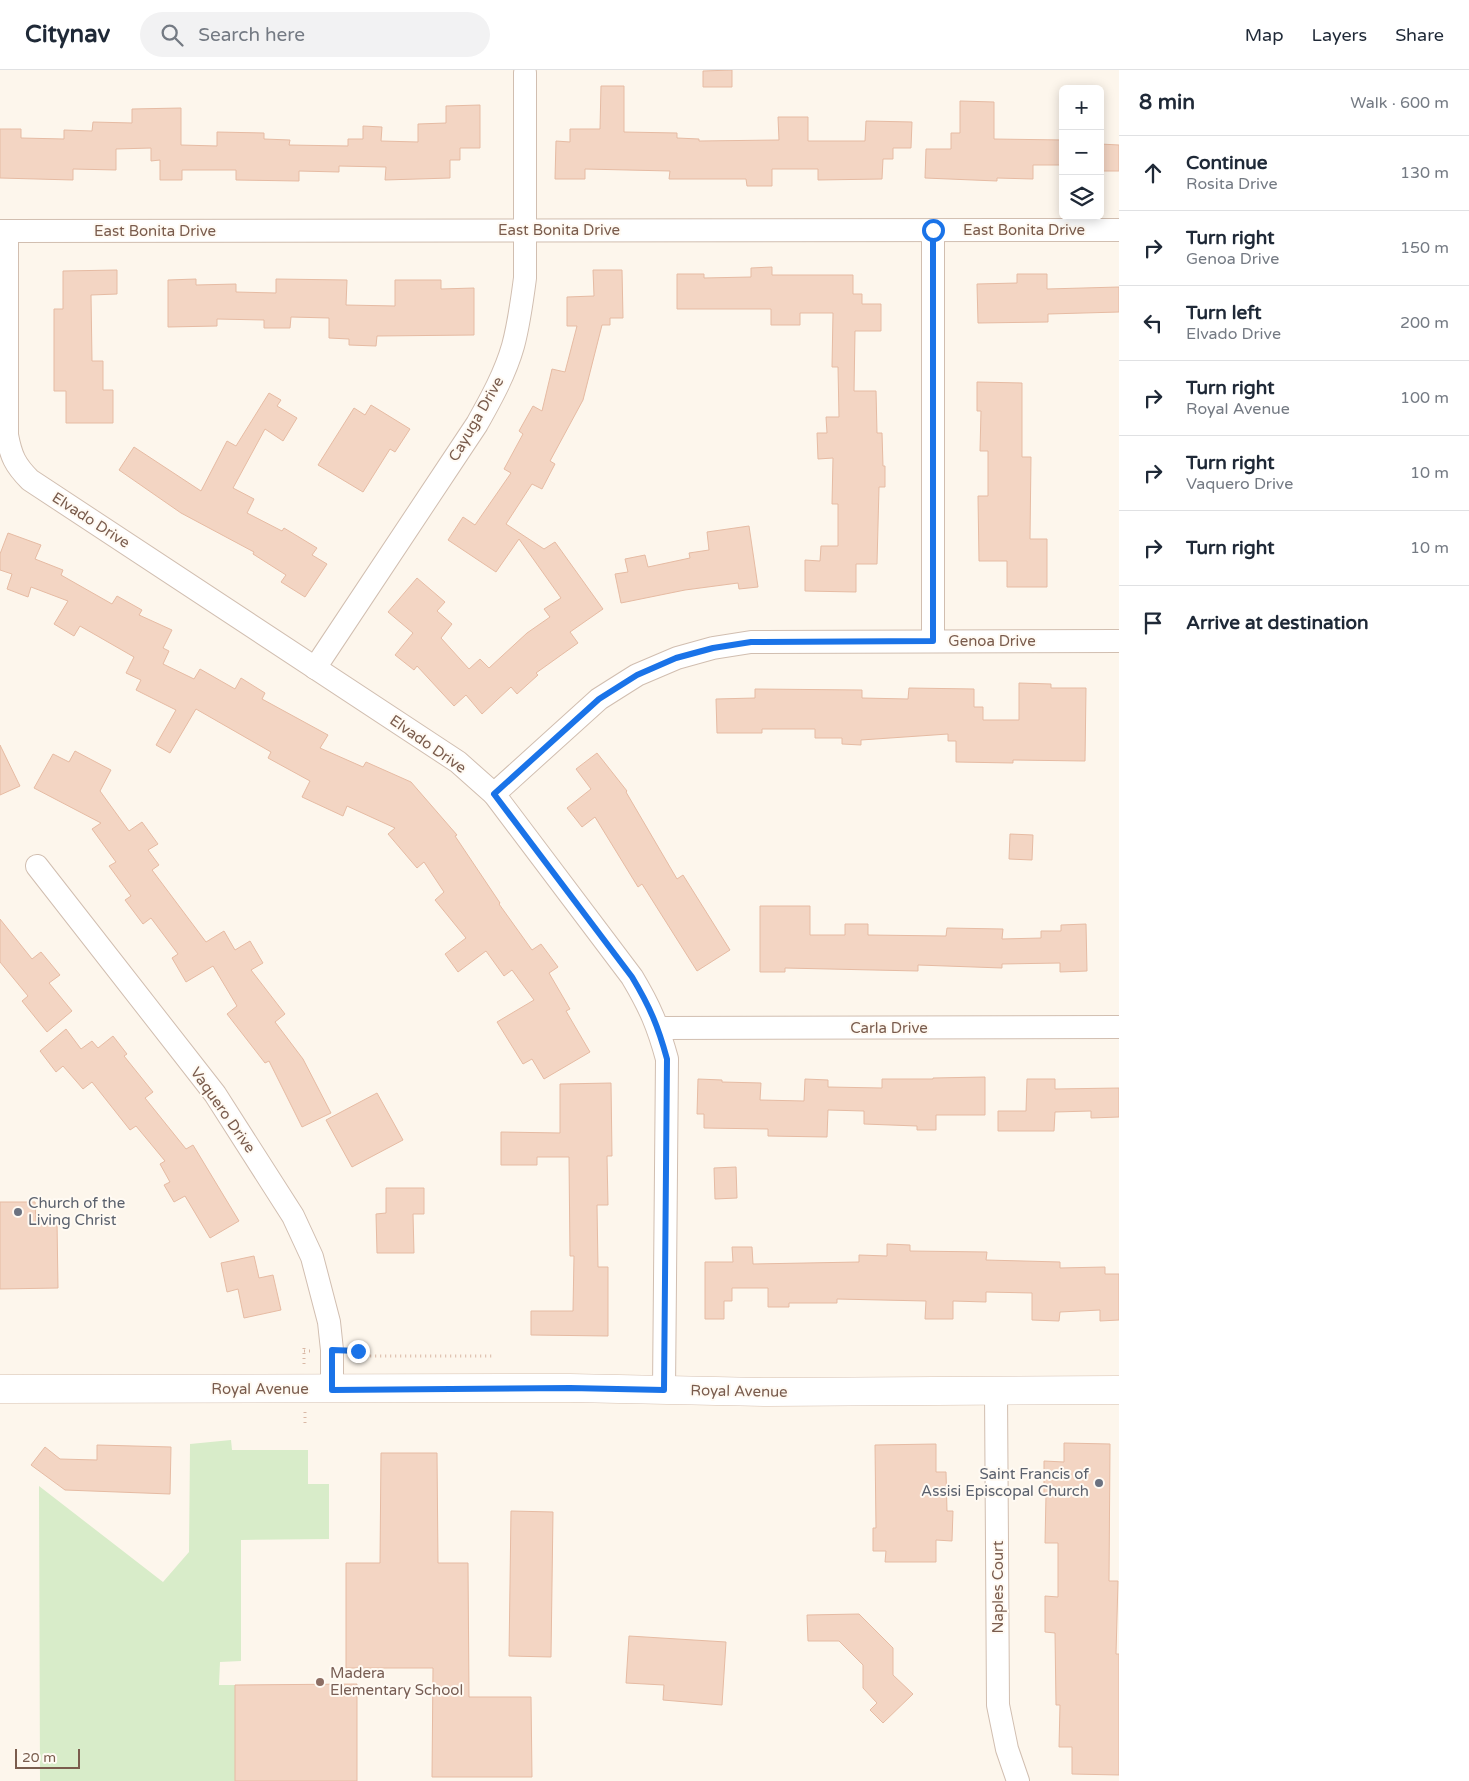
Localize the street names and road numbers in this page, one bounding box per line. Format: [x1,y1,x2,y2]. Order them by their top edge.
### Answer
street label: East Bonita Drive [498,221,620,239]
street label: East Bonita Drive [963,221,1085,239]
street label: East Bonita Drive [94,222,216,240]
street label: Cayuga Drive [445,374,507,464]
street label: Elvado Drive [49,488,133,552]
street label: Genoa Drive [948,632,1036,650]
street label: Elvado Drive [386,711,470,777]
street label: Carla Drive [850,1019,928,1037]
street label: Vaquero Drive [187,1064,259,1156]
street label: Royal Avenue [211,1380,309,1398]
street label: Royal Avenue [690,1381,788,1401]
street label: Naples Court [989,1540,1007,1634]

